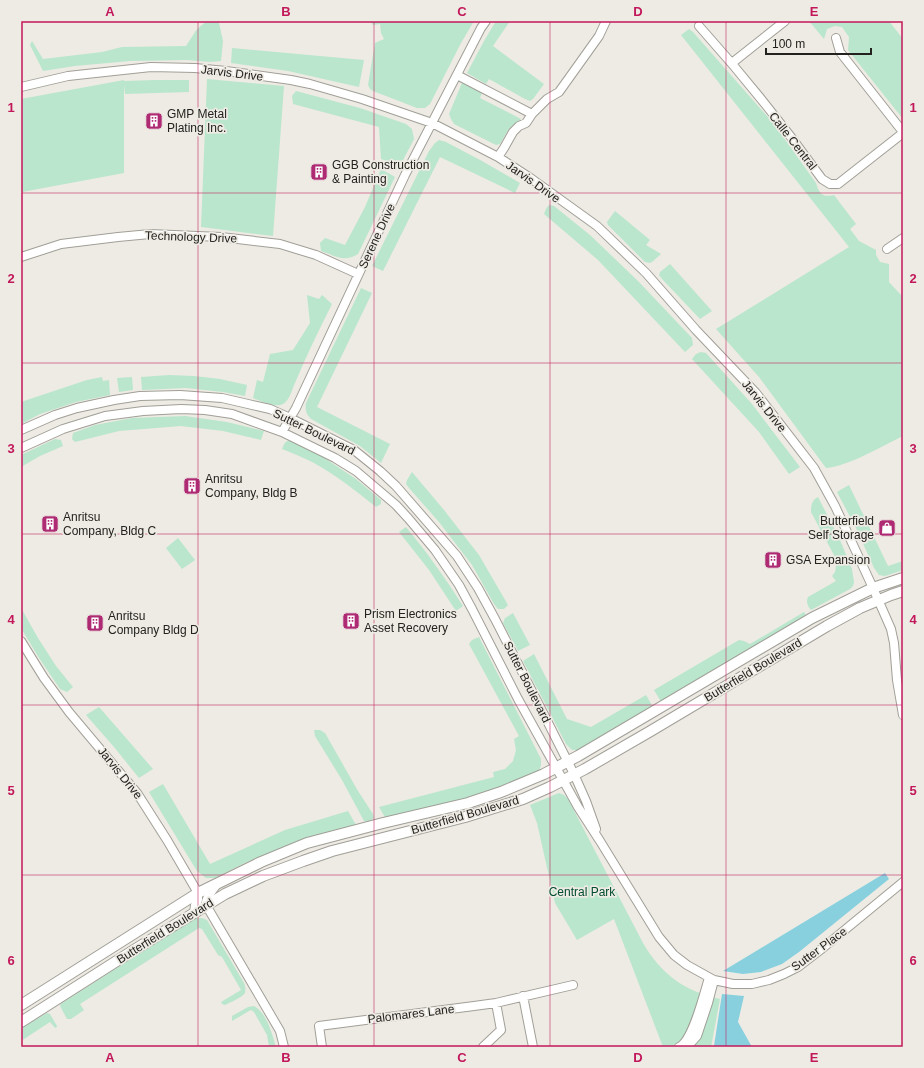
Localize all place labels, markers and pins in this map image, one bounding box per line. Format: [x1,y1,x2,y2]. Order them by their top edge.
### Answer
place label: GMP Metal Plating Inc. [167,107,227,135]
building icon: GMP Metal Plating Inc. [144,111,164,131]
place label: GGB Construction & Painting [332,158,429,186]
building icon: GGB Construction & Painting [309,162,329,182]
place label: Anritsu Company, Bldg B [205,472,298,500]
building icon: Anritsu Company, Bldg B [182,476,202,496]
place label: Anritsu Company, Bldg C [63,510,156,538]
building icon: Anritsu Company, Bldg C [40,514,60,534]
place label: Butterfield Self Storage [808,514,874,542]
shop icon: Butterfield Self Storage [877,518,897,538]
building icon: GSA Expansion [763,550,783,570]
place label: GSA Expansion [786,553,870,567]
place label: Prism Electronics Asset Recovery [364,607,457,635]
place label: Anritsu Company Bldg D [108,609,199,637]
building icon: Prism Electronics Asset Recovery [341,611,361,631]
building icon: Anritsu Company Bldg D [85,613,105,633]

